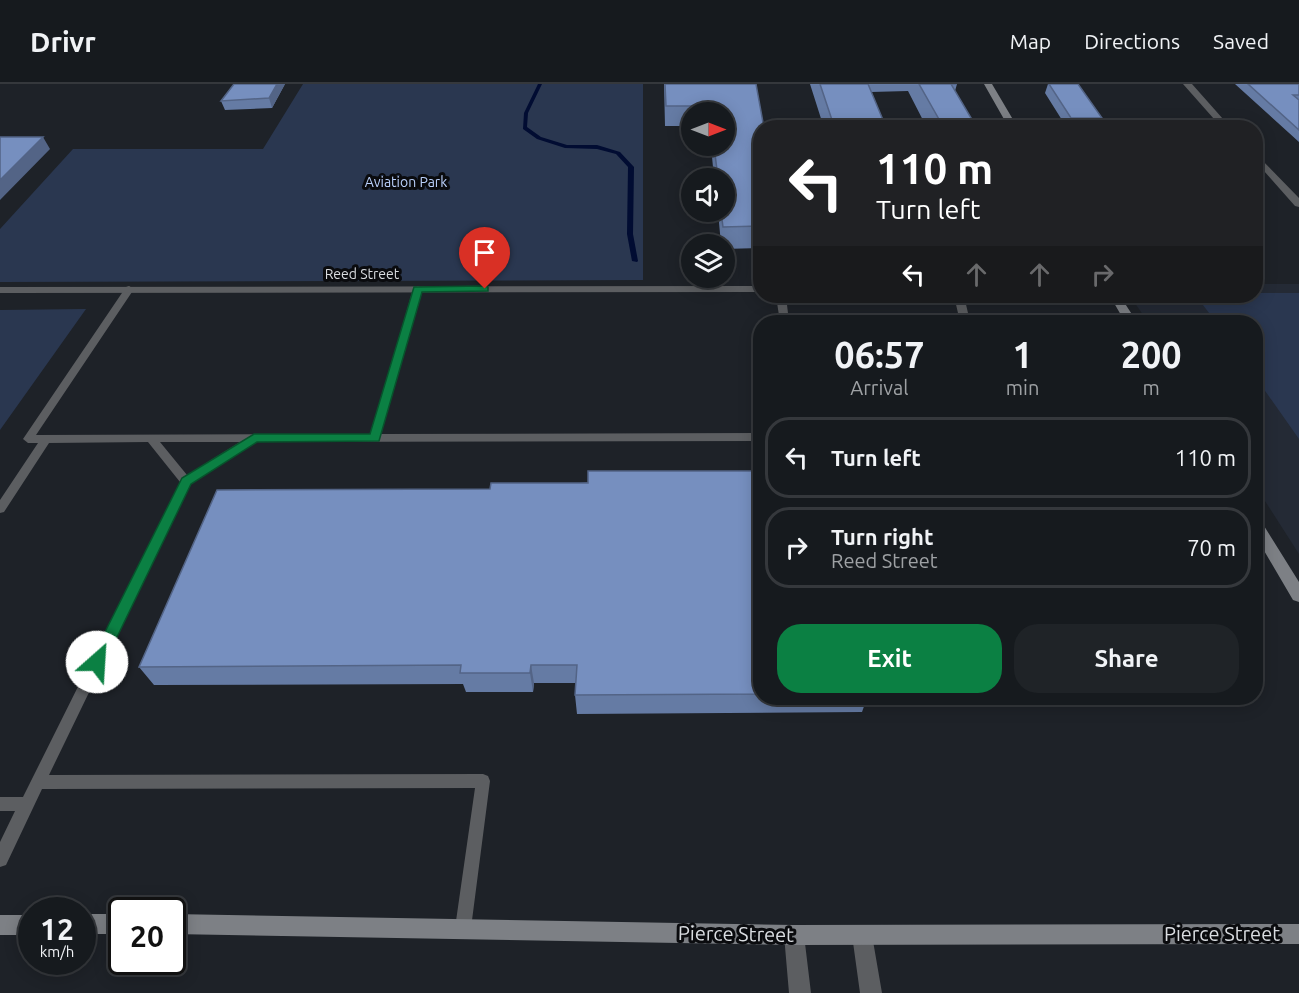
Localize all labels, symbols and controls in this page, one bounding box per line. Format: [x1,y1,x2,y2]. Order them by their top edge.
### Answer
text: Drivr [30,26,96,57]
text: Map [1010,29,1051,53]
text: Directions [1084,29,1180,53]
text: Saved [1213,29,1269,53]
north arrow [681,102,735,156]
map controls [681,102,735,288]
icon: left [777,144,855,222]
text: 110 m [876,145,993,192]
button: sound [681,168,735,222]
park label: Aviation Park [365,174,447,190]
text: Turn left [876,194,980,224]
pin [459,227,510,289]
button: layers [681,234,735,288]
icon: arrive [468,236,501,269]
icon: left [897,258,930,291]
icon: ahead [960,258,993,291]
icon: ahead [1023,258,1056,291]
icon: right [1086,258,1119,291]
street label: Reed Street [325,266,400,282]
text: 06:57 [834,334,924,375]
text: 1 [1012,334,1033,375]
text: 200 [1121,334,1182,375]
text: Arrival [850,376,909,399]
text: min [1006,376,1039,399]
text: m [1143,376,1160,399]
icon: left [780,441,813,474]
text: Turn left [831,445,921,470]
text: 110 m [1175,445,1236,470]
text: Turn right [831,524,933,549]
icon: right [780,531,813,564]
text: 70 m [1187,535,1236,560]
text: Reed Street [831,549,938,572]
button: Exit [777,624,1002,693]
button: Share [1014,624,1239,693]
position arrow [65,630,129,694]
speed limit sign: 20 [108,897,186,975]
text: 12 [40,912,74,946]
street label: Pierce Street [678,921,794,946]
street label: Pierce Street [1164,922,1280,945]
text: km/h [40,943,74,960]

